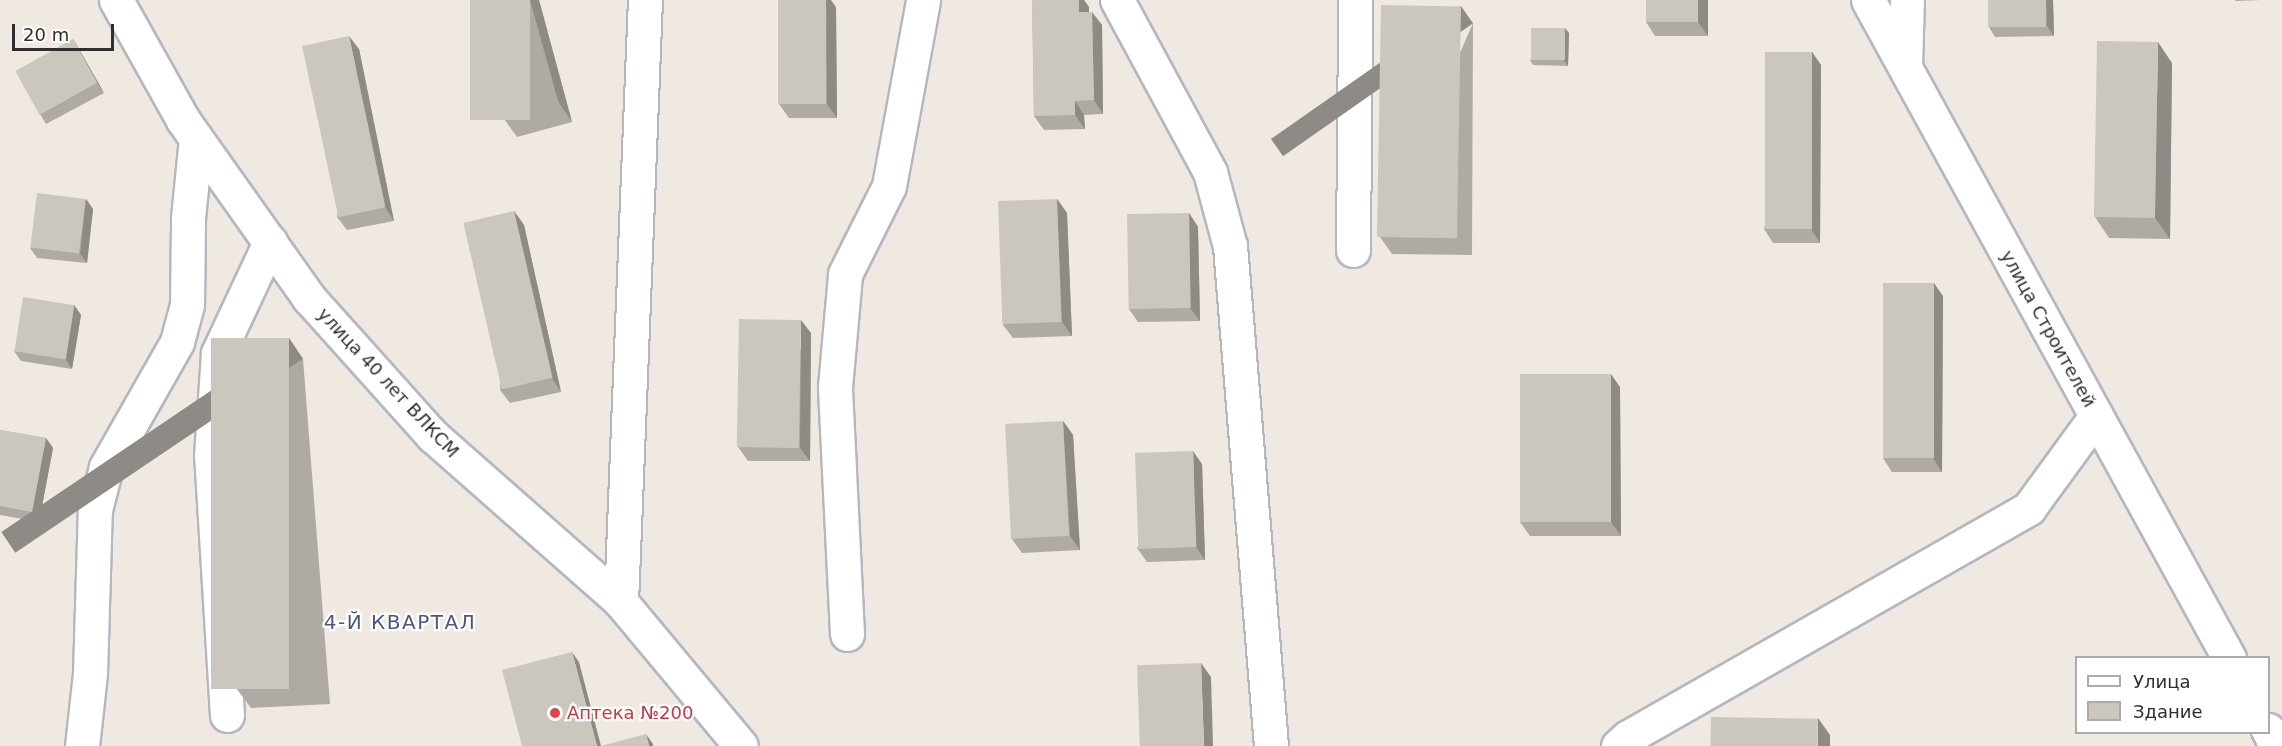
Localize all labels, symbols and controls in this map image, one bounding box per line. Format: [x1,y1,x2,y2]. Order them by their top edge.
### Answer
scale bar [15,12,117,50]
text: 20 m [23,24,69,45]
street label: улица Строителей [1996,247,2100,411]
street label: улица 40 лет ВЛКСМ [313,304,463,462]
district label: 4-Й КВАРТАЛ [324,610,476,634]
legend [2075,656,2270,734]
text: Улица [2133,671,2190,692]
text: Здание [2133,701,2203,722]
place label: Аптека №200 [567,702,693,724]
marker: Аптека №200 [548,706,562,720]

